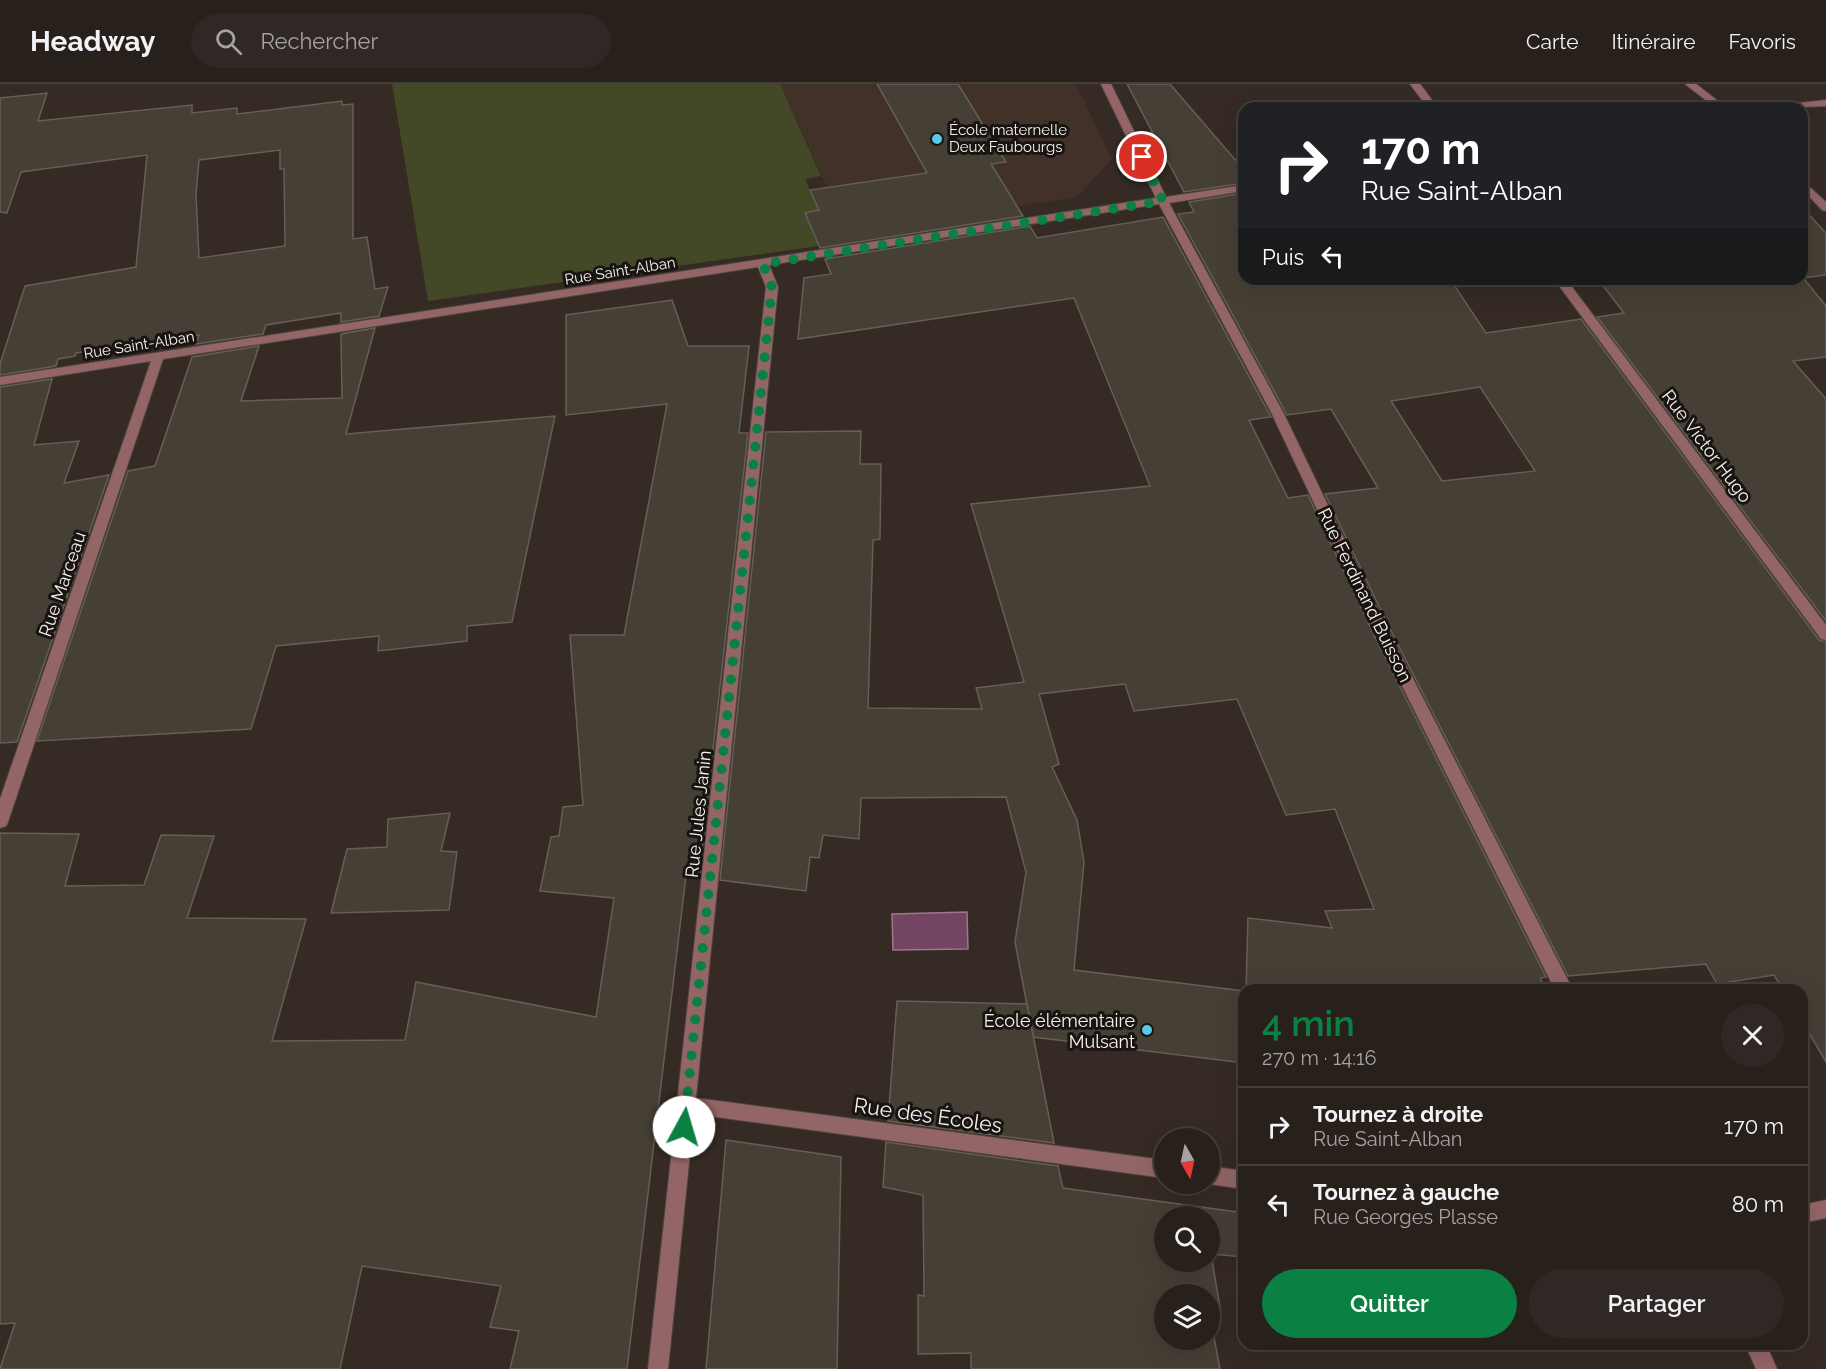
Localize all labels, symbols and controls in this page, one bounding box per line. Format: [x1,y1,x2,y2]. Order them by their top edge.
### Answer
search box [191,14,611,68]
text: Headway [30,25,155,58]
icon: search [212,25,245,58]
text: Rechercher [260,28,378,54]
text: Carte [1526,29,1578,54]
text: Itinéraire [1611,29,1695,54]
text: Favoris [1728,29,1796,54]
place label: École maternelle Deux Faubourgs [949,121,1067,156]
text: 170 m [1361,125,1480,174]
icon: right [1262,126,1340,204]
pin [1116,131,1167,182]
marker: École maternelle Deux Faubourgs [930,132,944,146]
icon: arrive [1125,140,1158,173]
text: Rue Saint-Alban [1361,175,1563,206]
icon: left [1316,240,1349,273]
text: Puis [1262,244,1304,270]
street label: Rue Saint-Alban [563,253,677,289]
street label: Rue Saint-Alban [82,327,196,363]
street label: Rue Victor Hugo [1658,385,1756,507]
street label: Rue Ferdinand Buisson [1314,505,1416,685]
street label: Rue Marceau [34,529,90,639]
street label: Rue Jules Janin [681,749,715,879]
text: 4 min [1262,1002,1355,1044]
button: close [1721,1004,1784,1067]
place label: École élémentaire Mulsant [984,1009,1135,1052]
marker: École élémentaire Mulsant [1140,1023,1154,1037]
text: 270 m · 14:16 [1262,1046,1377,1070]
street label: Rue des Écoles [852,1092,1004,1138]
position arrow [652,1095,716,1159]
text: Tournez à droite [1313,1101,1483,1127]
icon: right [1262,1110,1295,1143]
text: 170 m [1724,1113,1784,1139]
text: Rue Saint-Alban [1313,1127,1462,1151]
north arrow [1154,1128,1220,1194]
map controls [1154,1128,1220,1350]
text: Tournez à gauche [1313,1179,1499,1205]
icon: left [1262,1188,1295,1221]
text: 80 m [1732,1191,1784,1217]
text: Rue Georges Plasse [1313,1205,1498,1229]
button: search [1154,1206,1220,1272]
button: Quitter [1262,1269,1517,1338]
button: Partager [1529,1269,1784,1338]
button: layers [1154,1284,1220,1350]

